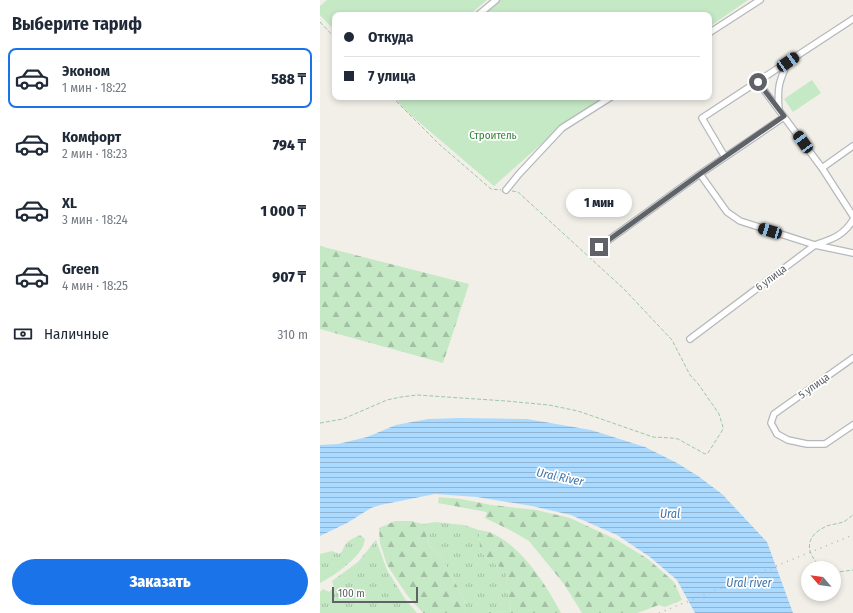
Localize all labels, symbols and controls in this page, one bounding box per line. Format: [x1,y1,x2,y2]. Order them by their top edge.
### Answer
text: Выберите тариф [12,13,142,35]
text: Откуда [368,28,413,46]
car [775,50,801,74]
icon: car [14,60,50,96]
text: Эконом [62,62,110,80]
text: 7 улица [368,67,416,85]
text: 588 ₸ [271,70,306,88]
route start [749,73,767,91]
text: 1 мин · 18:22 [62,80,127,95]
icon: car [14,126,50,162]
text: Комфорт [62,128,121,146]
park label: Строитель [469,129,517,142]
car [791,129,815,155]
text: 794 ₸ [273,136,306,154]
text: 2 мин · 18:23 [62,146,127,161]
callout: 1 мин [566,189,632,217]
icon: car [14,192,50,228]
text: XL [62,194,77,212]
text: 1 мин [584,195,614,210]
text: 1 000 ₸ [260,202,306,220]
text: 3 мин · 18:24 [62,212,128,227]
car [757,222,783,240]
route end [590,238,608,256]
icon: car [14,258,50,294]
text: Green [62,260,99,278]
street label: 6 улица [753,262,789,294]
text: 907 ₸ [272,268,306,286]
text: 4 мин · 18:25 [62,278,128,293]
icon: cash [12,323,34,345]
text: Наличные [44,325,109,343]
text: 310 m [278,327,308,342]
street label: 5 улица [796,370,832,402]
water label: Ural River [535,465,586,489]
water label: Ural [660,507,680,521]
button: Заказать [12,559,308,605]
north arrow [801,561,841,601]
map controls [801,561,841,601]
water label: Ural river [726,576,772,590]
scale bar [332,585,418,604]
text: 100 m [338,587,365,600]

